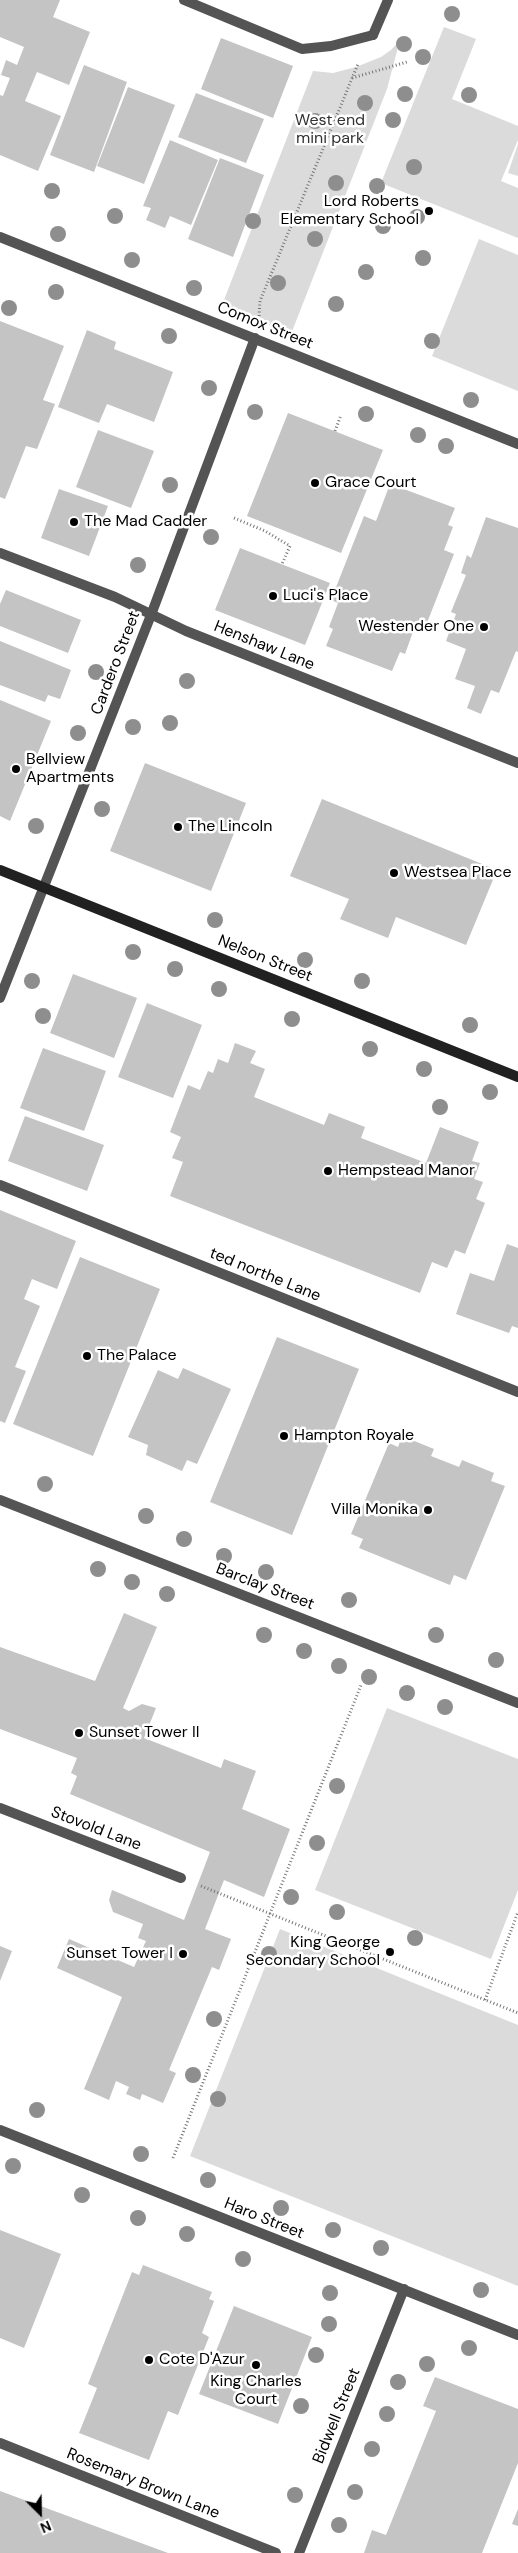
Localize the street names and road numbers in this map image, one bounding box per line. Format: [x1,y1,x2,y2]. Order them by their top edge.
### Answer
street label: Comox Street [214,298,316,354]
street label: Cardero Street [87,608,145,718]
street label: Henshaw Lane [211,617,317,675]
street label: Nelson Street [215,931,315,987]
street label: ted northe Lane [207,1244,323,1306]
street label: Barclay Street [213,1559,317,1615]
street label: Stovold Lane [48,1803,144,1855]
street label: Haro Street [221,2194,307,2244]
street label: Bidwell Street [309,2365,365,2467]
street label: Rosemary Brown Lane [64,2445,222,2523]

